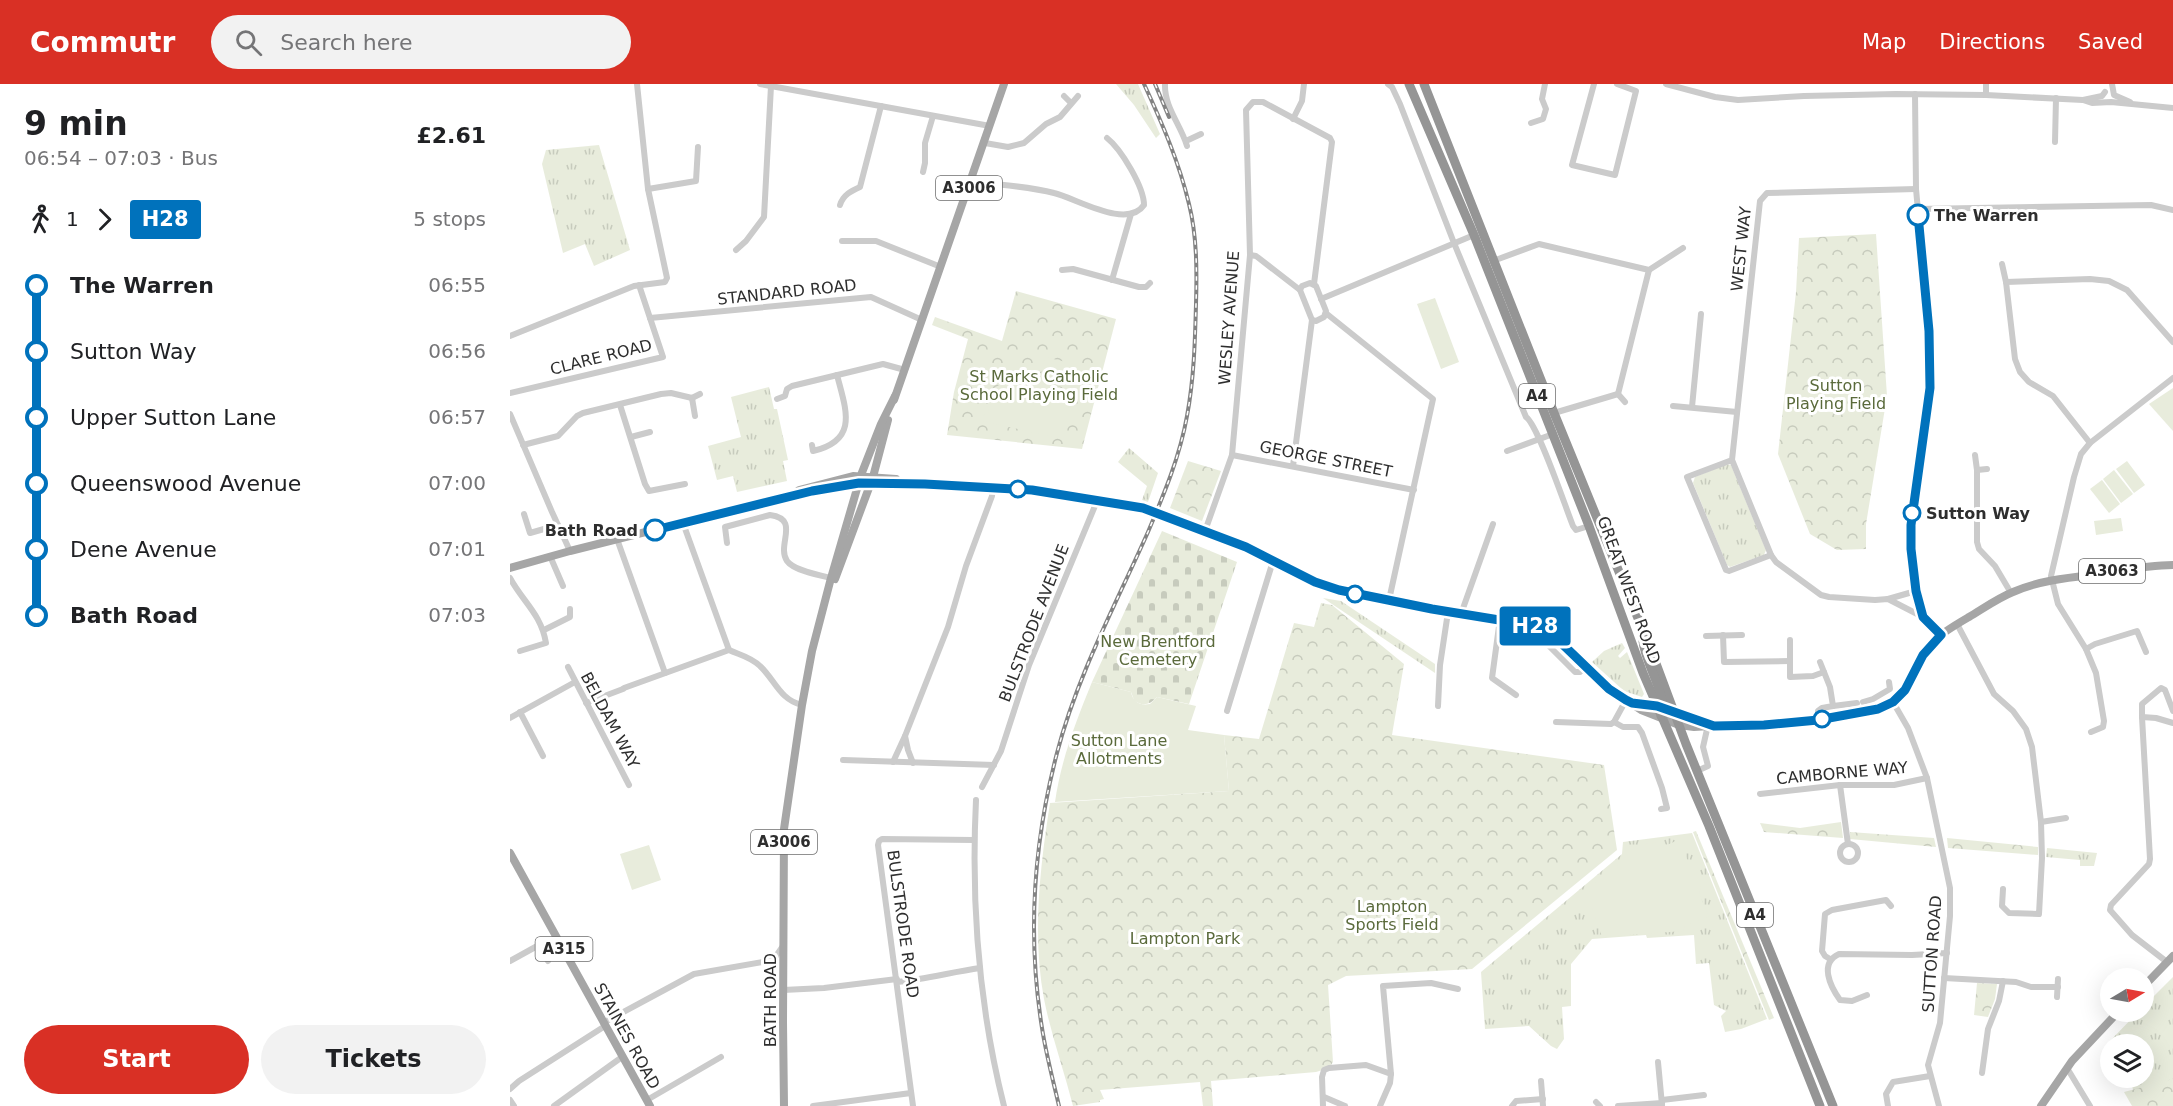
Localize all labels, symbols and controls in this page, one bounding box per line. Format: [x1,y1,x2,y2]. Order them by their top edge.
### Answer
search box [211,15,631,69]
text: Commutr [30,26,175,59]
icon: search [232,26,265,59]
text: Search here [280,30,412,55]
text: Map [1862,30,1906,54]
text: Directions [1939,30,2045,54]
text: Saved [2078,30,2143,54]
text: 9 min [24,104,128,143]
text: £2.61 [416,123,486,148]
text: 06:54 – 07:03 · Bus [24,146,218,170]
road number: A3006 [936,176,1002,200]
icon: walk [24,203,57,236]
icon: forward [88,203,121,236]
marker: The Warren [1907,204,1929,226]
street label: WEST WAY [1727,205,1755,292]
place label: The Warren [1934,206,2039,225]
text: 1 [66,207,79,231]
text: H28 [142,207,189,231]
text: 5 stops [413,207,486,231]
street label: WESLEY AVENUE [1215,250,1243,386]
text: The Warren [70,273,214,298]
text: 06:55 [428,273,486,297]
street label: STANDARD ROAD [716,275,858,309]
street label: CLARE ROAD [548,335,654,379]
text: Sutton Way [70,339,196,364]
text: 06:56 [428,339,486,363]
park label: St Marks Catholic School Playing Field [960,367,1118,404]
park label: Sutton Playing Field [1786,376,1886,413]
road number: A4 [1519,384,1555,408]
text: Upper Sutton Lane [70,405,276,430]
text: 06:57 [428,405,486,429]
street label: GEORGE STREET [1258,437,1394,481]
text: Queenswood Avenue [70,471,301,496]
text: 07:00 [428,471,486,495]
unlabelled marker [1009,480,1027,498]
marker: Sutton Way [1903,504,1921,522]
place label: Sutton Way [1926,504,2031,523]
street label: GREAT WEST ROAD [1593,514,1665,666]
marker: Bath Road [644,519,666,541]
place label: Bath Road [545,521,638,540]
text: Dene Avenue [70,537,217,562]
text: 07:01 [428,537,486,561]
street label: BULSTRODE AVENUE [995,541,1073,705]
road number: A3063 [2079,559,2145,583]
unlabelled marker [1346,585,1364,603]
text: Bath Road [70,603,198,628]
text: 07:03 [428,603,486,627]
line badge: H28 [1500,606,1570,646]
text: H28 [1512,614,1558,638]
park label: New Brentford Cemetery [1100,632,1216,669]
street label: BELDAM WAY [577,669,643,772]
unlabelled marker [1813,710,1831,728]
park label: Sutton Lane Allotments [1071,731,1167,768]
street label: CAMBORNE WAY [1775,758,1909,788]
road number: A3006 [751,830,817,854]
street label: BULSTRODE ROAD [883,849,923,999]
street label: SUTTON ROAD [1918,895,1946,1013]
park label: Lampton Sports Field [1345,897,1439,934]
road number: A4 [1737,903,1773,927]
park label: Lampton Park [1130,929,1241,948]
road number: A315 [536,937,592,961]
street label: BATH ROAD [761,953,780,1047]
north arrow [2100,968,2154,1022]
map controls [2100,968,2154,1088]
street label: STAINES ROAD [590,980,664,1092]
button: Start [24,1025,249,1094]
button: Tickets [261,1025,486,1094]
button: layers [2100,1034,2154,1088]

